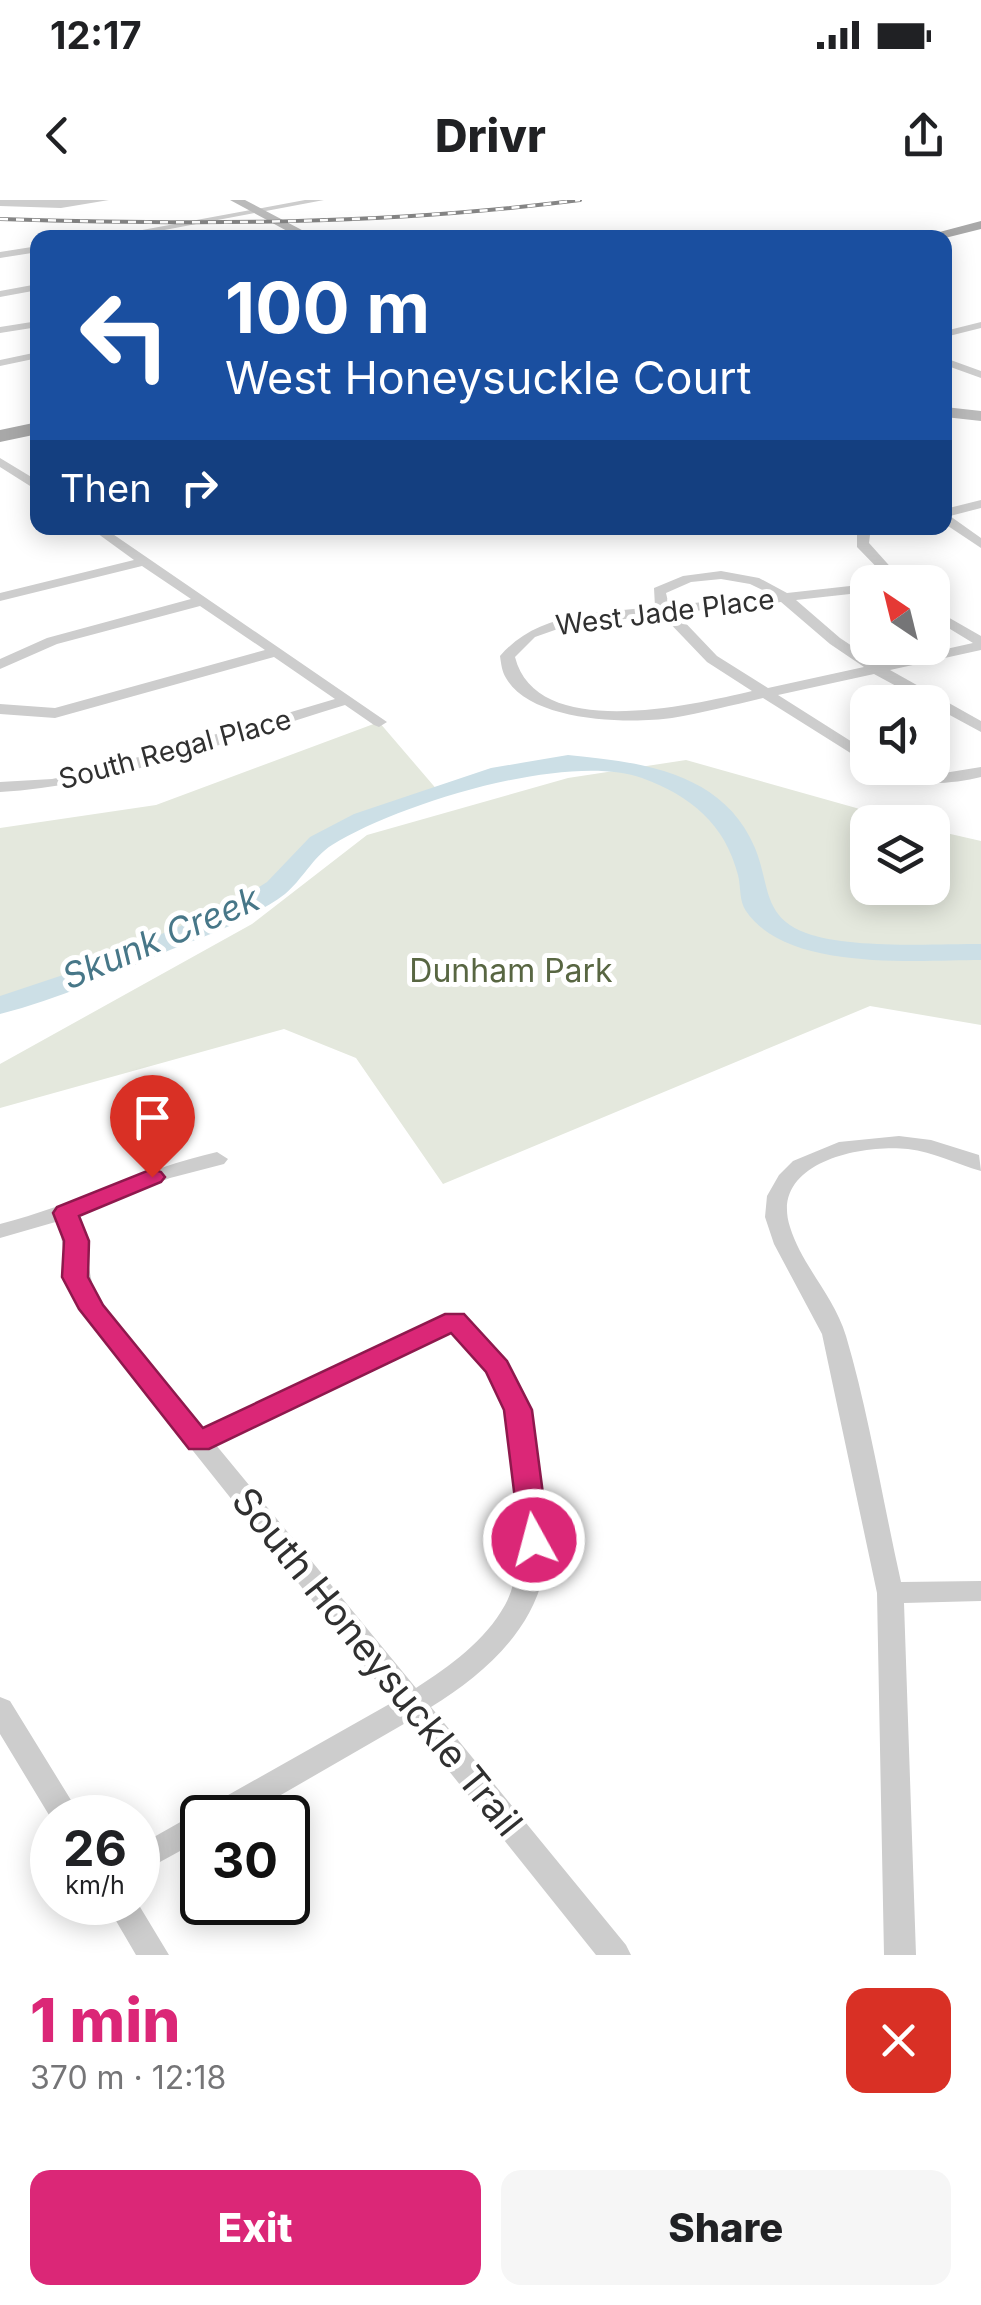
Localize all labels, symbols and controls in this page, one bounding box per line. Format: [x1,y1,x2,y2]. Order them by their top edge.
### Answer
text: 12:17 [50,12,142,58]
icon: back [30,108,85,163]
text: Drivr [435,108,546,163]
icon: share [896,108,951,163]
text: 100 m [225,265,430,350]
icon: left [60,270,190,400]
text: West Honeysuckle Court [225,350,751,405]
icon: right [172,460,227,515]
text: Then [60,465,152,511]
north arrow [850,565,950,665]
map controls [850,565,950,905]
street label: West Jade Place [554,582,776,642]
button: sound [850,685,950,785]
street label: South Regal Place [55,702,295,796]
button: layers [850,805,950,905]
water label: Skunk Creek [56,876,266,997]
park label: Dunham Park [409,951,613,990]
pin [110,1075,195,1178]
icon: arrive [125,1090,180,1145]
street label: South Honeysuckle Trail [223,1478,533,1845]
position arrow [482,1488,586,1592]
speed limit sign: 30 [180,1795,310,1925]
text: 26 [63,1818,127,1878]
text: km/h [65,1870,125,1900]
text: 1 min [30,1984,180,2056]
button: close [846,1988,951,2093]
text: 370 m · 12:18 [30,2058,226,2097]
button: Exit [30,2170,481,2285]
button: Share [501,2170,951,2285]

